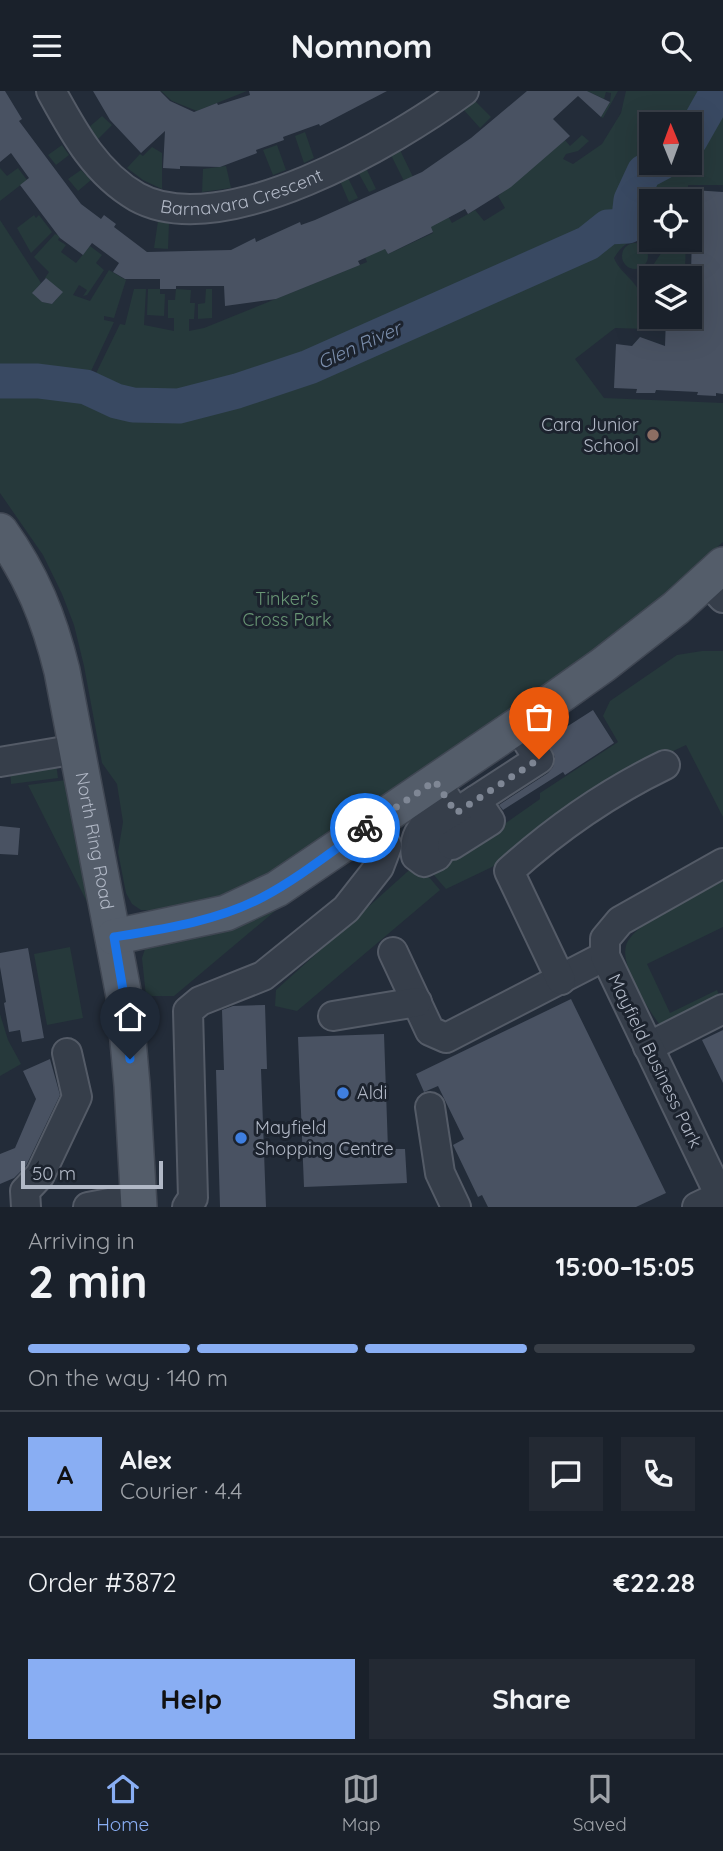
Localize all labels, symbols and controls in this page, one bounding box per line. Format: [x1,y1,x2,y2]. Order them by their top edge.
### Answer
text: Nomnom [291,26,432,66]
icon: menu [28,27,66,65]
icon: search [657,27,695,65]
north arrow [639,112,702,175]
map controls [639,112,702,329]
street label: Barnavara Crescent [159,163,326,220]
button: locate [639,189,702,252]
button: layers [639,266,702,329]
water label: Glen River [313,315,407,374]
place label: Cara Junior School [541,413,639,457]
marker: Cara Junior School [645,427,661,443]
park label: Tinker's Cross Park [242,587,332,631]
pin [509,687,569,759]
icon: bag [520,698,558,736]
street label: North Ring Road [71,770,119,911]
courier [330,793,400,863]
icon: bike [346,809,384,847]
street label: Mayfield Business Park [603,970,708,1152]
pin [100,987,160,1059]
icon: home [111,998,149,1036]
place label: Aldi [357,1081,387,1104]
marker: Aldi [335,1085,351,1101]
place label: Mayfield Shopping Centre [255,1116,394,1160]
marker: Mayfield Shopping Centre [233,1130,249,1146]
scale bar [21,1158,163,1190]
text: 50 m [32,1161,76,1185]
text: Arriving in [28,1226,135,1255]
text: 15:00–15:05 [555,1250,695,1283]
text: 2 min [28,1252,148,1310]
text: On the way · 140 m [28,1363,228,1392]
button: chat [529,1437,603,1511]
button: phone [621,1437,695,1511]
text: Alex [120,1443,171,1476]
text: A [57,1458,73,1491]
text: Courier · 4.4 [120,1476,242,1505]
text: Order #3872 [28,1566,177,1599]
text: €22.28 [614,1566,695,1599]
button: Help [28,1659,355,1739]
button: Share [369,1659,695,1739]
tab: Home [96,1770,149,1836]
tab: Map [342,1770,380,1836]
tab: Saved [573,1770,627,1836]

